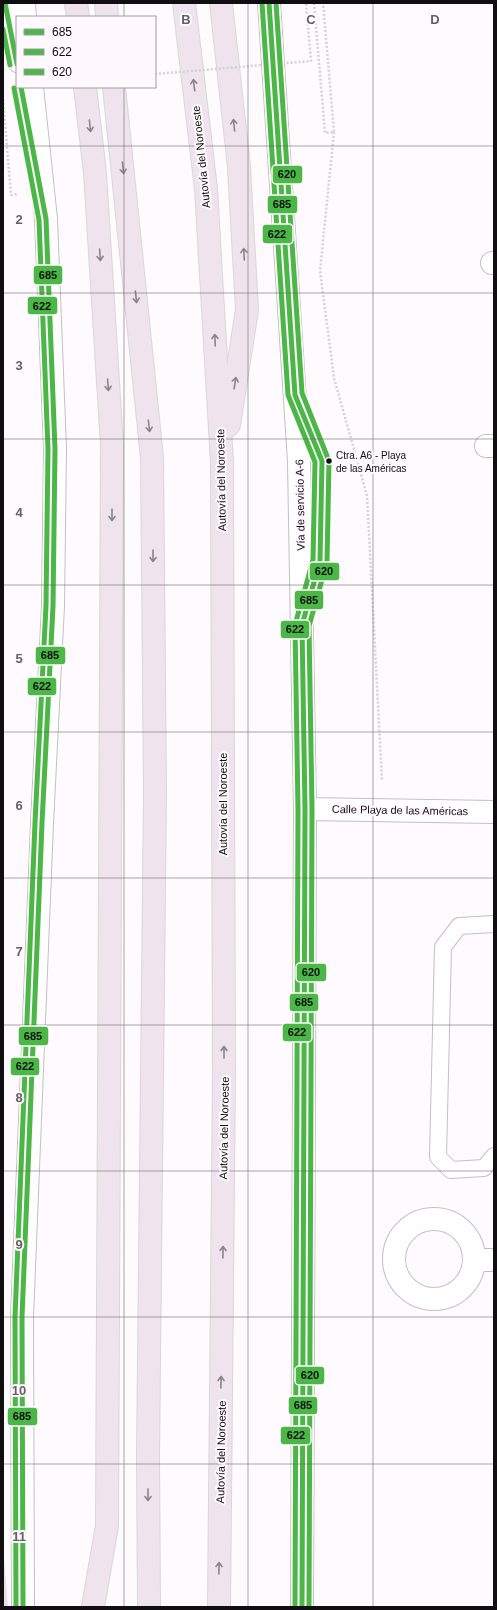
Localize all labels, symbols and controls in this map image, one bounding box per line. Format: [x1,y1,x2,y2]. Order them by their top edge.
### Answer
text: B [181,12,191,27]
text: C [306,12,316,27]
text: D [430,12,440,27]
legend [16,16,156,88]
text: 685 [52,25,72,39]
text: 622 [52,45,72,59]
text: 620 [52,65,72,79]
one-way arrow [190,79,198,92]
street label: Autovía del Noroeste [190,105,212,209]
one-way arrow [86,119,94,132]
one-way arrow [231,119,238,132]
one-way arrow [119,161,126,174]
line badge: 620 [272,165,303,184]
text: 620 [278,168,296,180]
line badge: 685 [267,195,298,214]
text: 685 [273,198,291,210]
text: 2 [15,212,23,227]
line badge: 622 [262,224,293,244]
text: 622 [268,228,286,240]
one-way arrow [97,248,104,261]
one-way arrow [241,248,248,261]
line badge: 685 [33,265,63,285]
text: 685 [39,269,57,281]
one-way arrow [132,290,140,303]
line badge: 622 [27,296,58,315]
text: 622 [33,300,51,312]
one-way arrow [211,334,218,347]
text: 3 [15,358,23,373]
one-way arrow [232,377,240,390]
one-way arrow [105,378,112,391]
one-way arrow [145,419,153,432]
street label: Autovía del Noroeste [214,429,228,531]
place label: Ctra. A6 - Playa de las Américas [336,450,407,474]
marker: Ctra. A6 - Playa de las Américas [324,456,334,466]
street label: Vía de servicio A-6 [293,459,307,551]
text: 4 [15,505,23,520]
one-way arrow [108,508,116,521]
one-way arrow [149,549,157,562]
line badge: 620 [309,562,340,581]
text: 620 [315,565,333,577]
line badge: 685 [294,590,324,610]
text: 685 [300,594,318,606]
line badge: 622 [280,620,310,639]
text: 622 [286,623,304,635]
line badge: 685 [35,646,66,665]
text: 685 [41,649,59,661]
text: 5 [15,651,23,666]
line badge: 622 [27,677,57,696]
text: 622 [33,680,51,692]
street label: Autovía del Noroeste [217,753,229,855]
text: 6 [15,798,23,813]
street label: Calle Playa de las Américas [332,803,469,817]
text: 7 [15,944,23,959]
line badge: 620 [296,963,327,982]
text: 620 [302,966,320,978]
line badge: 685 [289,993,319,1012]
text: 685 [295,996,313,1008]
line badge: 622 [282,1023,312,1042]
line badge: 685 [18,1026,49,1046]
text: 622 [288,1026,306,1038]
text: 685 [24,1030,42,1042]
one-way arrow [220,1046,228,1059]
line badge: 622 [10,1057,40,1076]
text: 622 [16,1060,34,1072]
street label: Autovía del Noroeste [217,1077,231,1179]
text: 8 [15,1090,23,1105]
text: 9 [15,1237,23,1252]
one-way arrow [219,1246,226,1259]
line badge: 620 [295,1366,325,1385]
text: 620 [301,1369,319,1381]
one-way arrow [217,1376,225,1389]
text: 10 [12,1383,26,1398]
line badge: 685 [288,1396,318,1415]
text: 685 [294,1399,312,1411]
street label: Autovía del Noroeste [214,1401,228,1503]
line badge: 685 [7,1407,38,1426]
text: 685 [13,1410,31,1422]
line badge: 622 [280,1426,311,1445]
text: 622 [287,1429,305,1441]
one-way arrow [144,1488,152,1501]
text: 11 [12,1529,26,1544]
one-way arrow [215,1562,223,1575]

